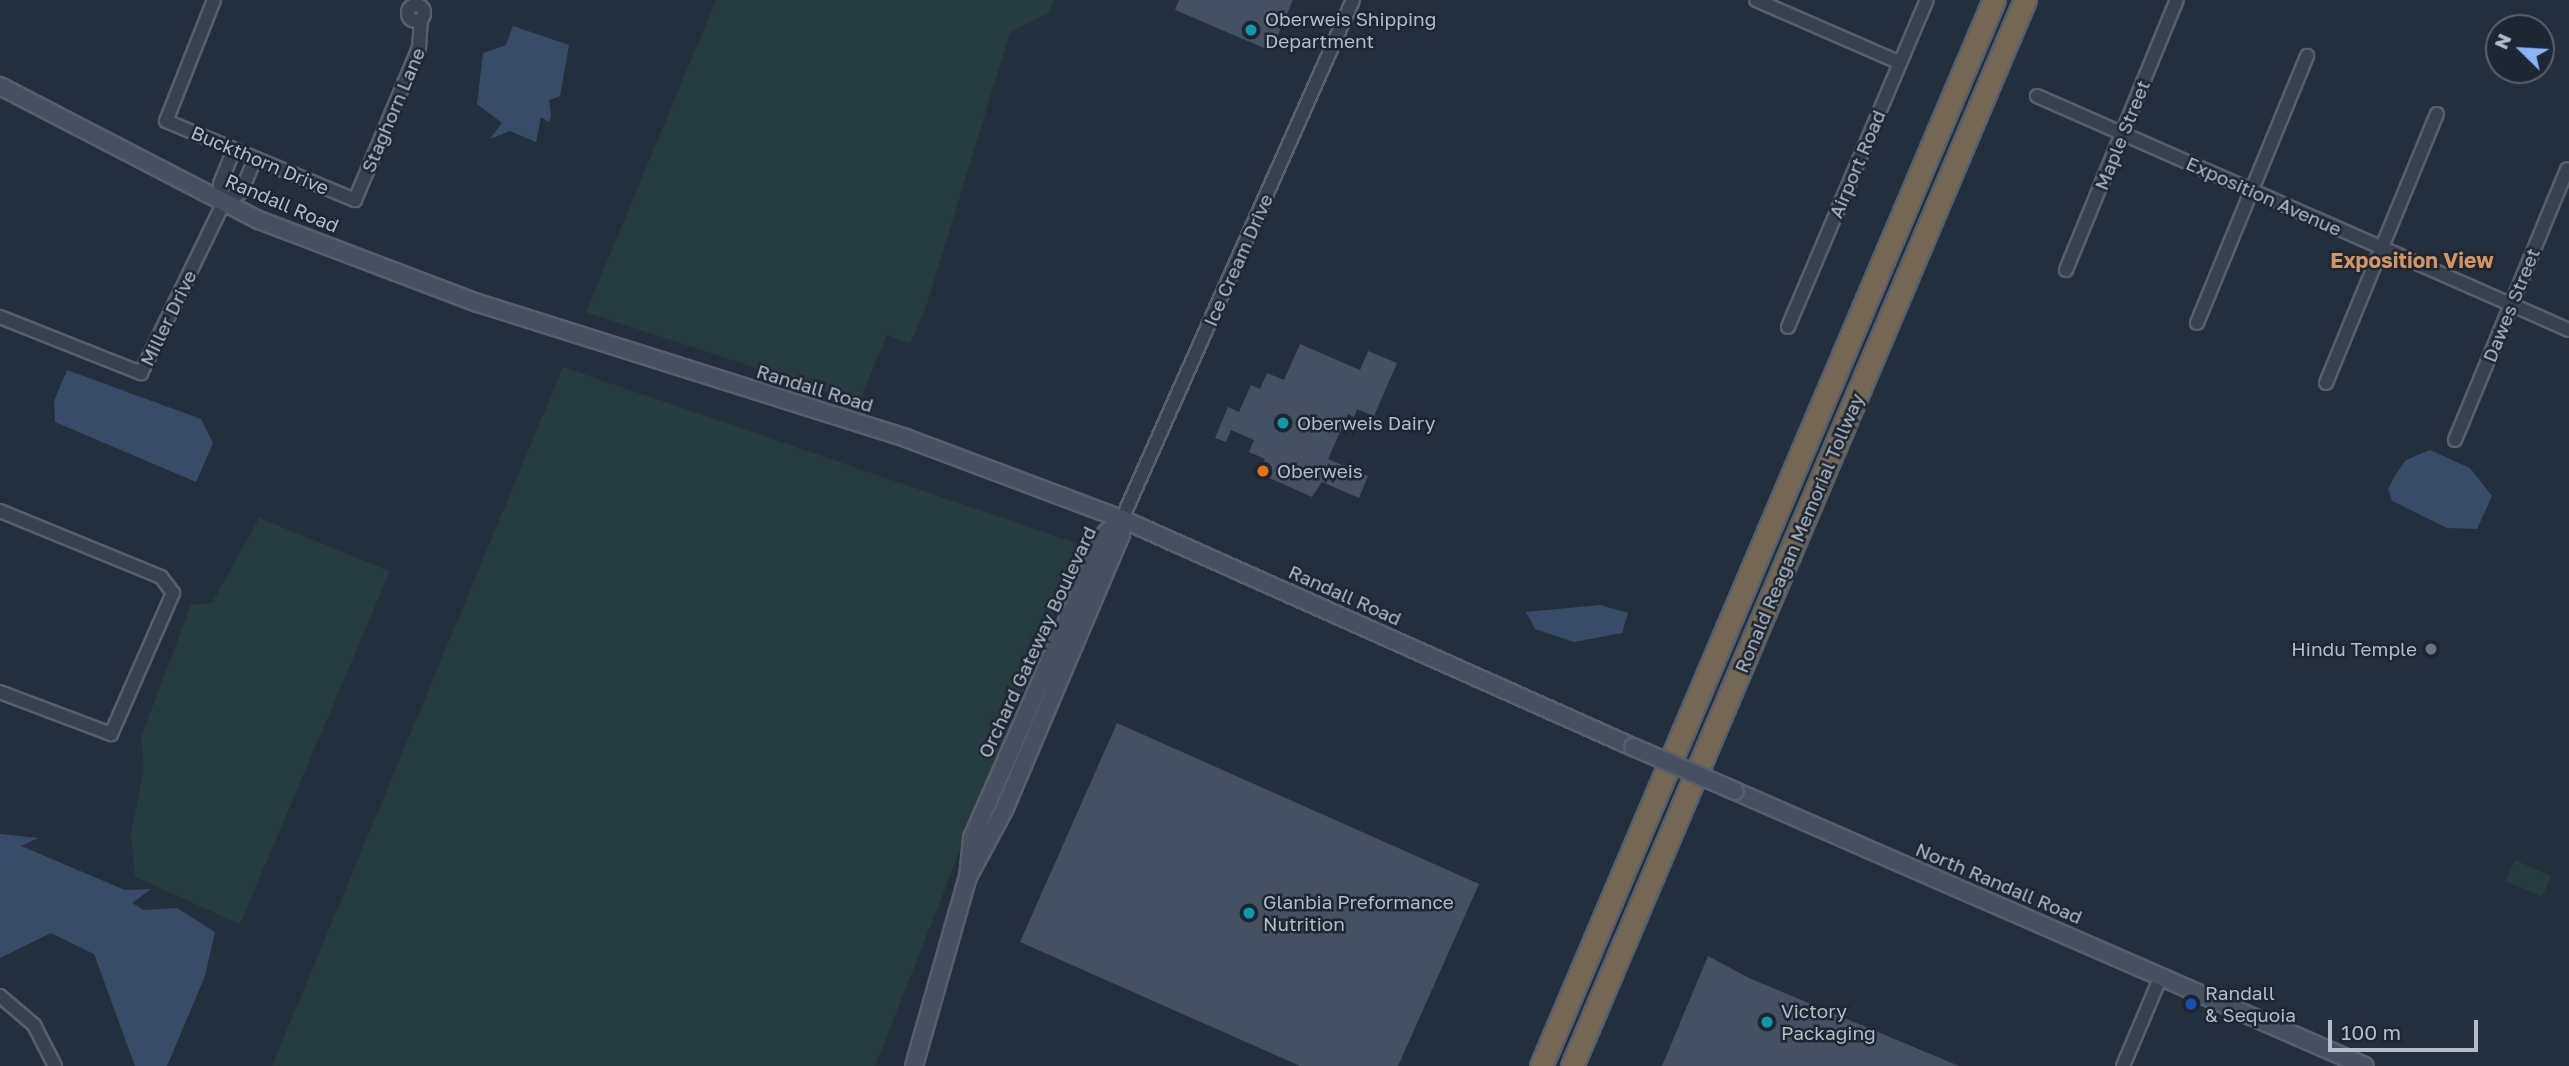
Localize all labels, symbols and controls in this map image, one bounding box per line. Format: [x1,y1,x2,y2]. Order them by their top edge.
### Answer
place label: Oberweis Shipping Department [1265,8,1436,52]
north arrow [2485,14,2555,84]
marker: Oberweis Shipping Department [1243,22,1259,38]
text: N [2489,30,2516,52]
street label: Staghorn Lane [356,44,430,176]
street label: Maple Street [2090,77,2154,193]
street label: Airport Road [1824,107,1890,221]
street label: Buckthorn Drive [188,121,332,199]
street label: Exposition Avenue [2183,151,2345,241]
street label: Randall Road [222,169,342,237]
street label: Ice Cream Drive [1199,190,1277,330]
street label: Dawes Street [2478,245,2544,365]
district label: Exposition View [2330,247,2494,273]
street label: Miller Drive [135,266,201,370]
street label: Randall Road [754,359,876,417]
street label: Ronald Reagan Memorial Tollway [1730,390,1868,676]
place label: Oberweis Dairy [1297,412,1435,434]
marker: Oberweis Dairy [1275,415,1291,431]
place label: Oberweis [1277,460,1363,482]
marker: Oberweis [1255,463,1271,479]
street label: Orchard Gateway Boulevard [973,523,1101,761]
street label: Randall Road [1285,560,1405,630]
place label: Hindu Temple [2291,638,2417,660]
marker: Hindu Temple [2423,641,2439,657]
street label: North Randall Road [1912,838,2086,928]
place label: Glanbia Preformance Nutrition [1263,891,1454,935]
marker: Glanbia Preformance Nutrition [1241,905,1257,921]
place label: Randall & Sequoia [2205,982,2296,1026]
marker: Randall & Sequoia [2183,996,2199,1012]
place label: Victory Packaging [1781,1000,1876,1044]
scale bar [2331,1006,2482,1050]
marker: Victory Packaging [1759,1014,1775,1030]
text: 100 m [2341,1019,2401,1045]

